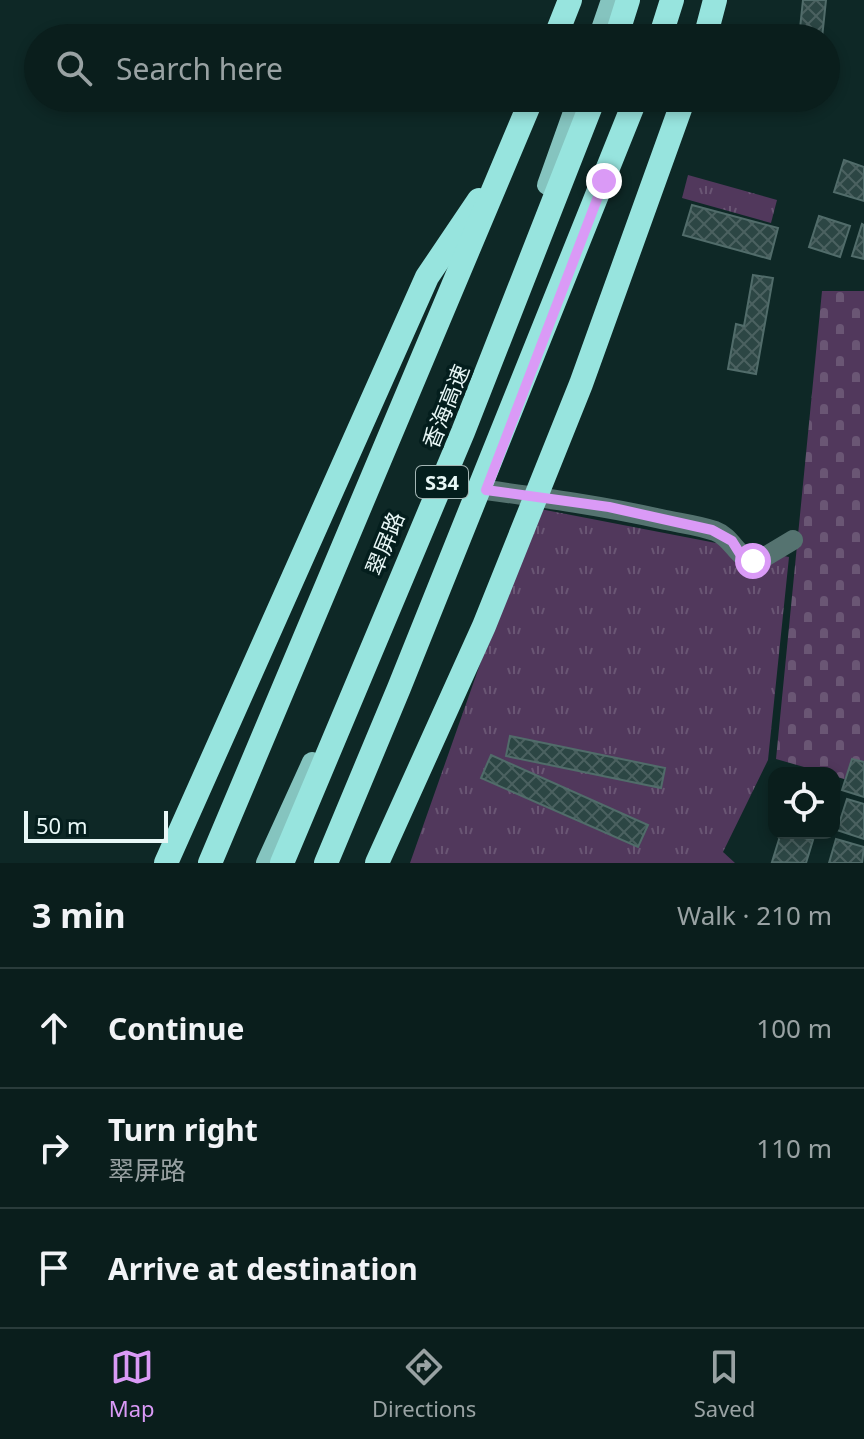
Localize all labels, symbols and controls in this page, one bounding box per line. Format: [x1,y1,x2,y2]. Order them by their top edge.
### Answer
search box [24,24,840,112]
icon: search [52,46,96,90]
text: Search here [116,48,283,89]
route end [586,163,622,199]
street label: 香海高速 [415,360,475,452]
road number: S34 [416,466,468,498]
street label: 翠屏路 [358,507,410,579]
route start [735,543,771,579]
map controls [768,767,840,839]
button: locate [768,767,840,839]
scale bar [24,807,168,843]
text: 50 m [36,810,87,840]
text: 3 min [32,892,126,938]
text: Walk · 210 m [677,897,832,933]
icon: ahead [32,1006,76,1050]
text: Continue [108,1008,244,1049]
text: 100 m [756,1010,832,1046]
text: Turn right [108,1109,258,1150]
icon: right [32,1126,76,1170]
text: 110 m [756,1130,832,1166]
text: 翠屏路 [108,1152,186,1188]
icon: arrive [32,1246,76,1290]
text: Arrive at destination [108,1248,418,1289]
tab: Map [109,1345,155,1423]
tab: Directions [372,1345,476,1423]
tab: Saved [694,1345,755,1423]

